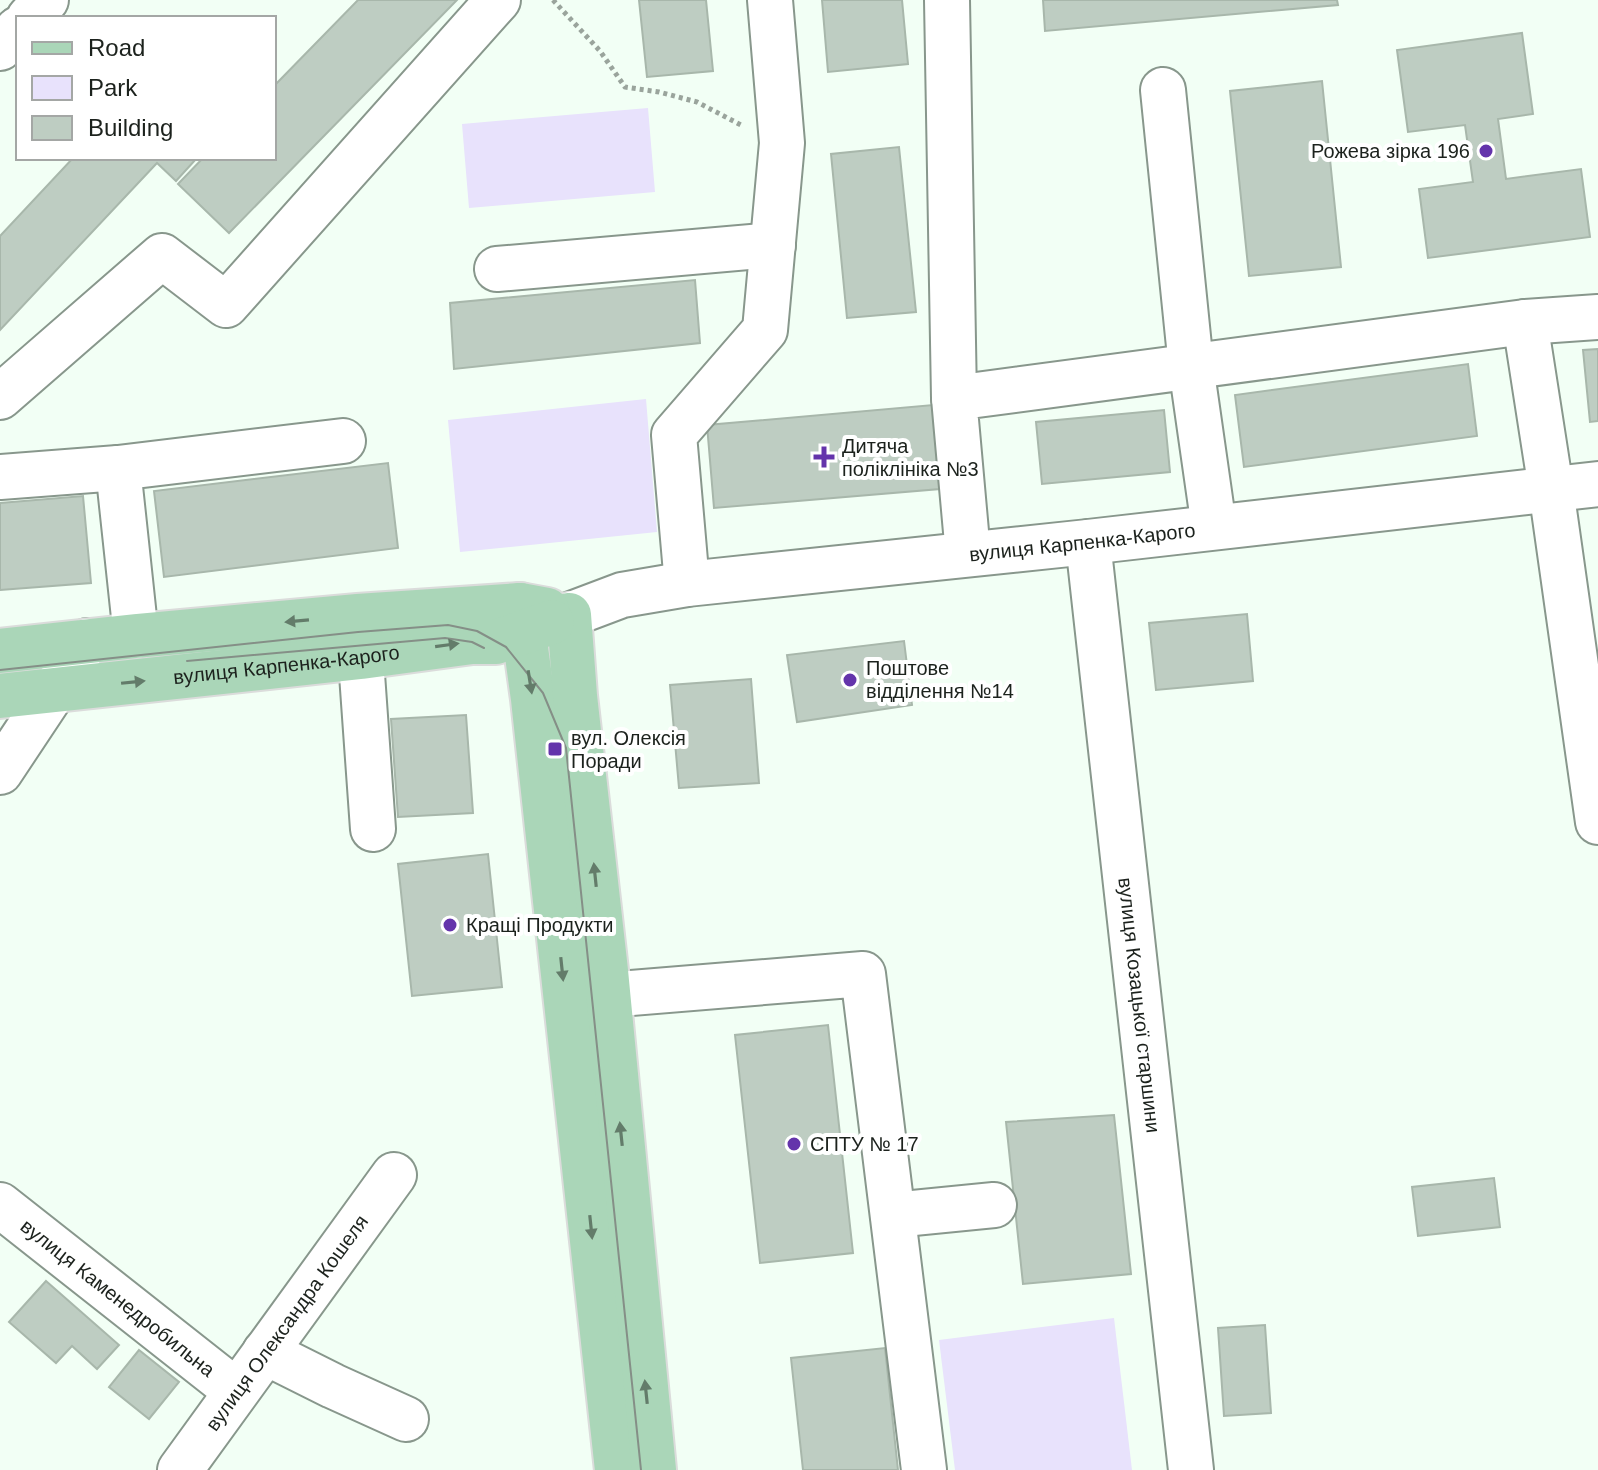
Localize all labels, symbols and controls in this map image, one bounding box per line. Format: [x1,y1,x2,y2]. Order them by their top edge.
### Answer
legend [16,16,276,160]
text: Road [88,34,145,61]
text: Park [88,74,138,101]
text: Building [88,114,173,141]
place label: Рожева зірка 196 [1311,140,1470,162]
marker: Рожева зірка 196 [1477,142,1495,160]
place label: Дитяча поліклініка №3 [842,435,979,480]
marker: Дитяча поліклініка №3 [813,446,835,468]
street label: вулиця Карпенка-Карого [968,519,1196,565]
one-way arrow [284,615,309,628]
one-way arrow [435,638,460,651]
street label: вулиця Карпенка-Карого [172,641,401,688]
place label: Поштове відділення №14 [866,657,1014,702]
one-way arrow [525,670,537,695]
marker: Поштове відділення №14 [841,671,859,689]
one-way arrow [121,675,146,688]
place label: вул. Олексія Поради [571,727,686,772]
marker: вул. Олексія Поради [546,740,564,758]
one-way arrow [589,862,602,887]
street label: вулиця Козацької старшини [1114,876,1165,1134]
place label: Кращі Продукти [466,914,614,936]
marker: Кращі Продукти [441,916,459,934]
one-way arrow [556,956,569,981]
one-way arrow [614,1121,627,1146]
place label: СПТУ № 17 [810,1133,919,1155]
marker: СПТУ № 17 [785,1135,803,1153]
street label: вулиця Олександра Кошеля [201,1211,372,1435]
street label: вулиця Каменедробильна [16,1215,220,1382]
one-way arrow [584,1215,597,1240]
one-way arrow [640,1379,653,1404]

